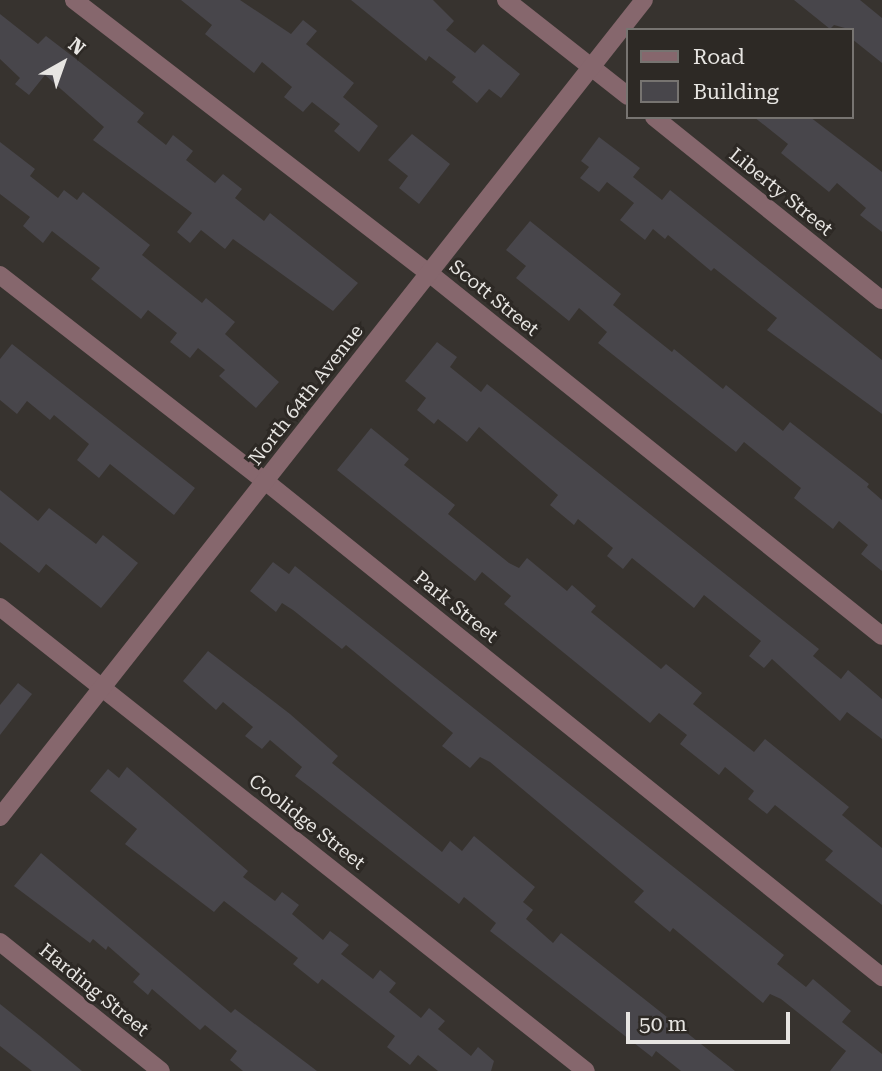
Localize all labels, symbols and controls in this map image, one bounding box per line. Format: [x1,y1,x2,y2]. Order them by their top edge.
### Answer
north arrow [28,28,98,98]
legend [626,28,854,119]
text: N [64,33,90,60]
text: Road [693,45,745,69]
text: Building [693,80,779,104]
street label: Liberty Street [725,143,837,241]
street label: Scott Street [445,255,543,341]
street label: North 64th Avenue [244,320,368,470]
street label: Park Street [410,566,502,648]
street label: Coolidge Street [244,770,370,874]
street label: Harding Street [35,939,153,1041]
scale bar [630,998,794,1042]
text: 50 m [639,1012,687,1036]

